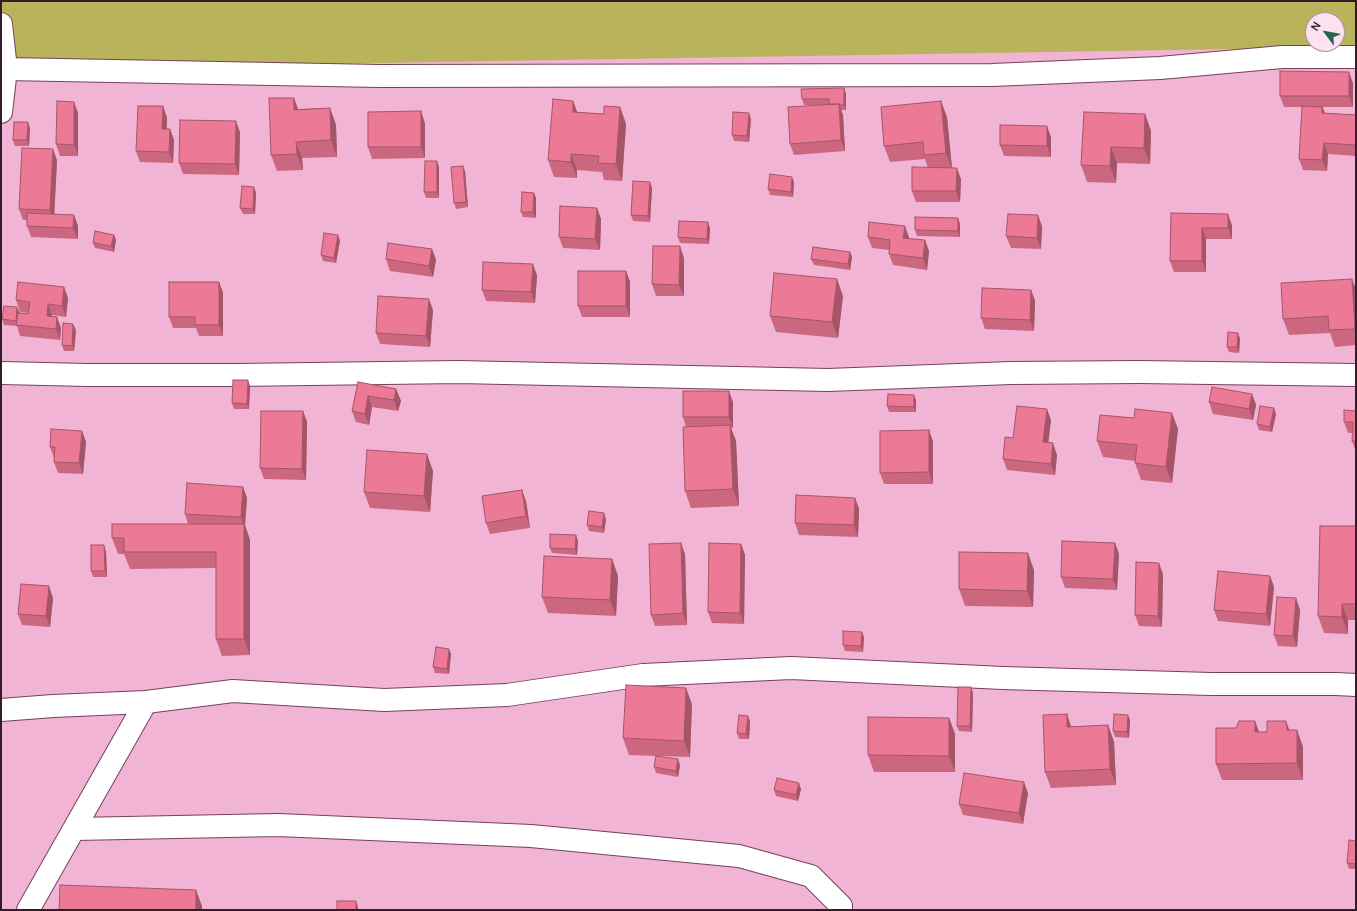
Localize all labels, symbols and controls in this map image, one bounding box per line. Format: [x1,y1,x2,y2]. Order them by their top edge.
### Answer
north arrow [1305,12,1345,52]
text: N [1307,19,1324,33]

